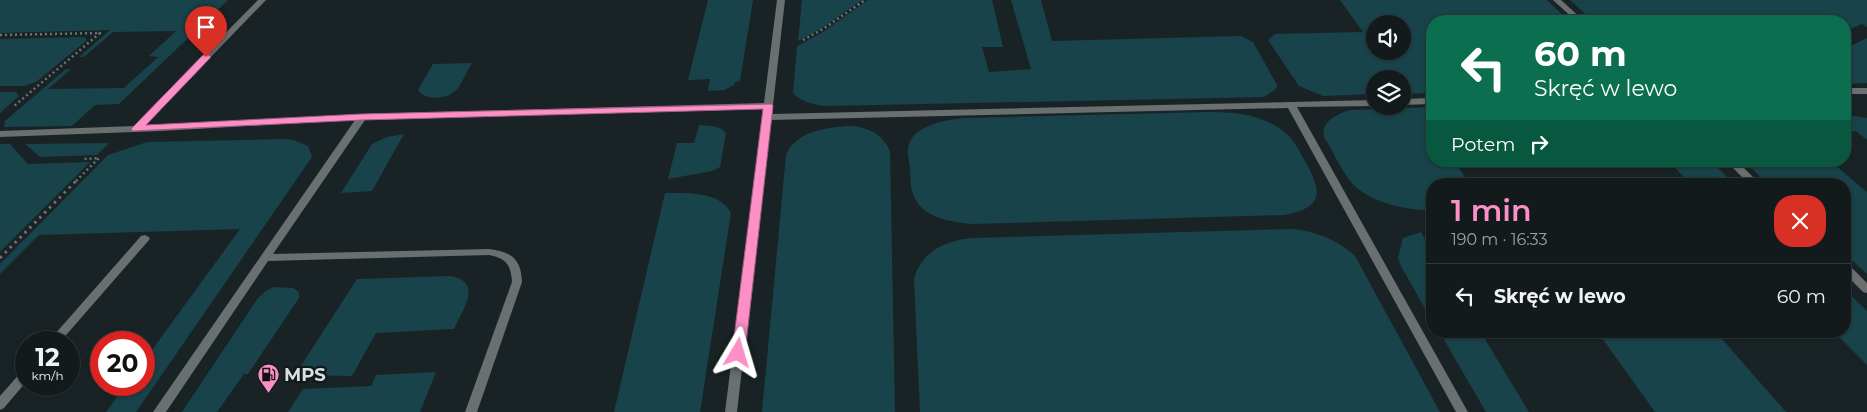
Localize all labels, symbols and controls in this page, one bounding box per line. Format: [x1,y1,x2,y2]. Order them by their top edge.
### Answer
pin [185,6,227,57]
icon: arrive [192,13,220,41]
map controls [1366,15,1411,115]
button: sound [1366,15,1411,60]
text: 60 m [1534,32,1627,75]
icon: left [1451,35,1516,100]
button: layers [1366,70,1411,115]
text: Skręć w lewo [1534,75,1677,102]
icon: right [1525,130,1553,158]
text: Potem [1451,133,1515,156]
text: 1 min [1451,192,1532,229]
button: close [1774,195,1826,247]
text: 190 m · 16:33 [1451,230,1548,249]
icon: left [1451,282,1479,310]
text: Skręć w lewo [1494,285,1626,308]
text: 60 m [1777,285,1826,308]
position arrow [711,326,763,378]
speed limit sign: 20 [90,331,155,396]
text: 12 [35,342,60,372]
fuel station icon: MPS [256,363,280,394]
place label: MPS [284,364,326,386]
text: km/h [31,368,64,383]

